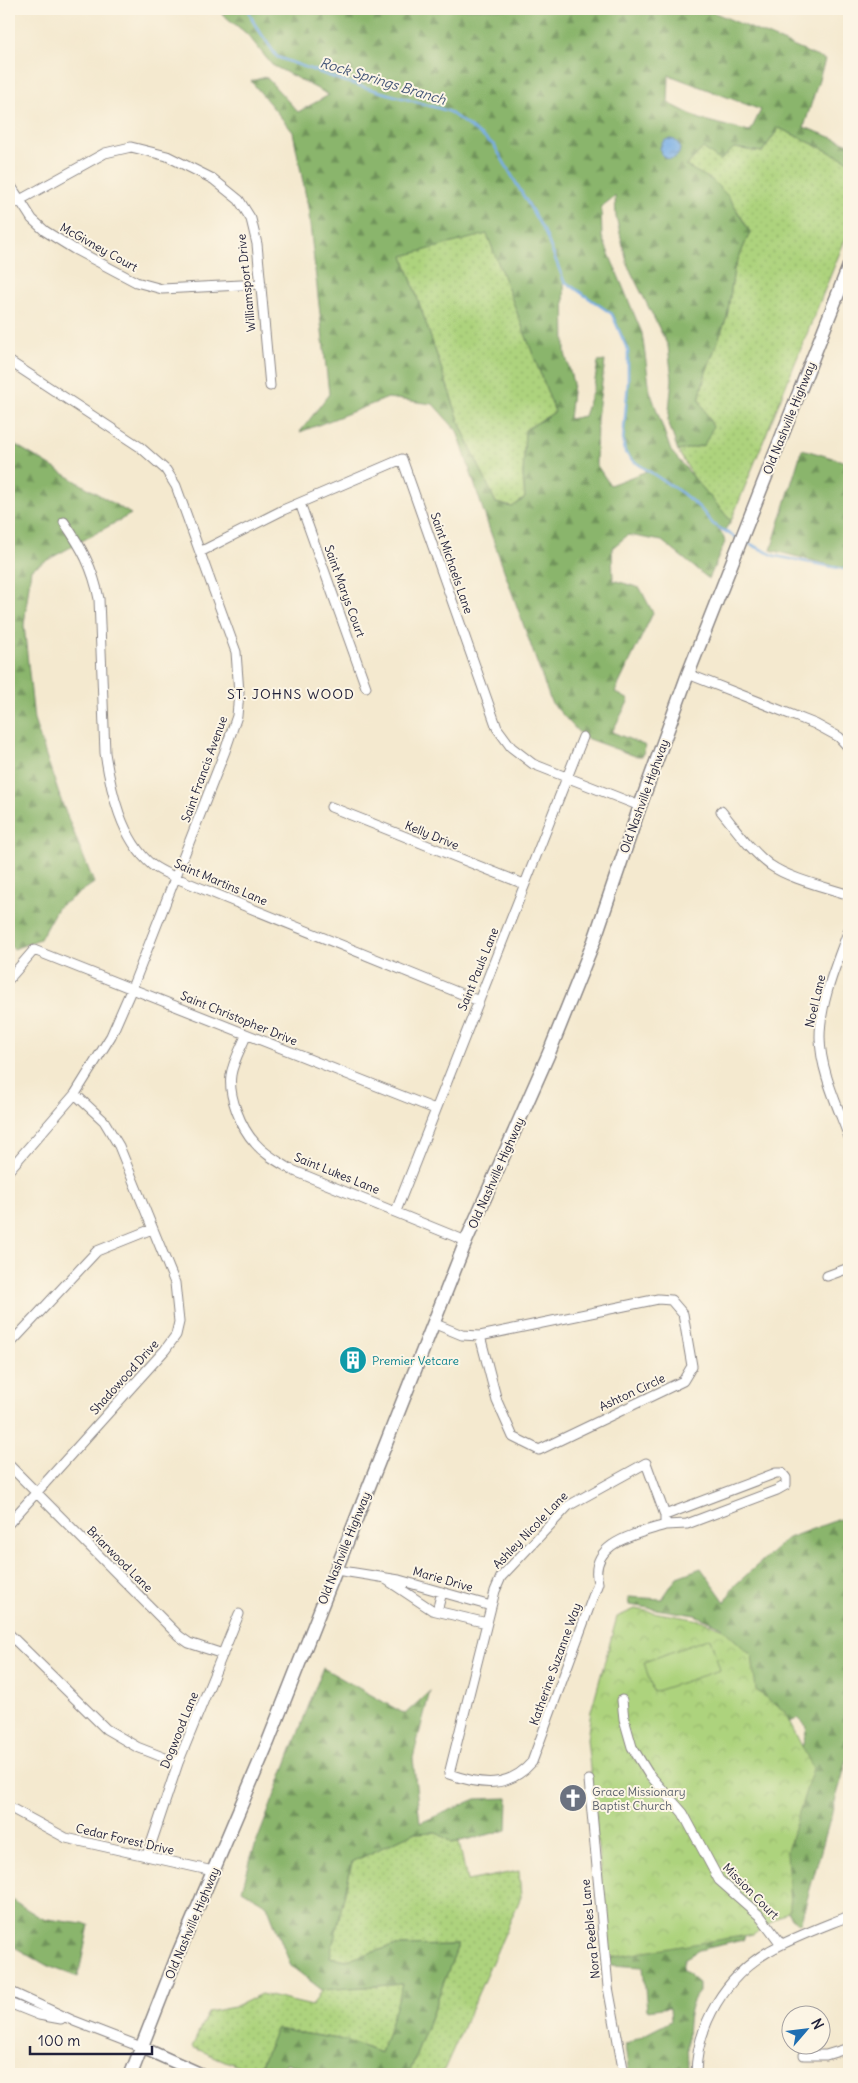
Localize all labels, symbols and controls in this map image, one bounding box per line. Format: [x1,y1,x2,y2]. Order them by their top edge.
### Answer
water label: Rock Springs Branch [318,53,449,109]
street label: McGivney Court [58,220,140,274]
street label: Williamsport Drive [233,233,259,333]
street label: Old Nashville Highway [760,359,818,477]
street label: Saint Michaels Lane [428,510,476,616]
street label: Saint Marys Court [321,543,369,639]
district label: ST. JOHNS WOOD [227,685,355,703]
street label: Saint Francis Avenue [178,714,230,824]
street label: Old Nashville Highway [616,737,672,855]
street label: Kelly Drive [403,817,461,853]
street label: Saint Martins Lane [172,856,270,908]
street label: Saint Pauls Lane [454,925,502,1013]
street label: Noel Lane [802,973,828,1029]
street label: Saint Christopher Drive [178,988,300,1048]
street label: Old Nashville Highway [465,1115,527,1231]
street label: Saint Lukes Lane [292,1149,382,1197]
street label: Shadowood Drive [87,1337,161,1417]
building icon: Premier Vetcare [338,1345,368,1375]
place label: Premier Vetcare [372,1353,459,1368]
street label: Ashton Circle [597,1370,667,1414]
street label: Ashley Nicole Lane [489,1488,571,1572]
street label: Old Nashville Highway [315,1489,373,1607]
street label: Briarwood Lane [84,1523,156,1595]
street label: Marie Drive [411,1563,475,1595]
street label: Katherine Suzanne Way [526,1601,584,1727]
street label: Dogwood Lane [157,1689,201,1771]
church icon: Grace Missionary Baptist Church [558,1783,588,1813]
place label: Grace Missionary Baptist Church [592,1784,686,1813]
street label: Cedar Forest Drive [74,1820,176,1858]
street label: Mission Court [720,1860,782,1922]
street label: Old Nashville Highway [162,1865,222,1981]
street label: Nora Peebles Lane [577,1879,603,1979]
north arrow [780,2006,830,2056]
text: N [807,2015,828,2032]
scale bar [30,2023,152,2055]
text: 100 m [38,2031,80,2050]

